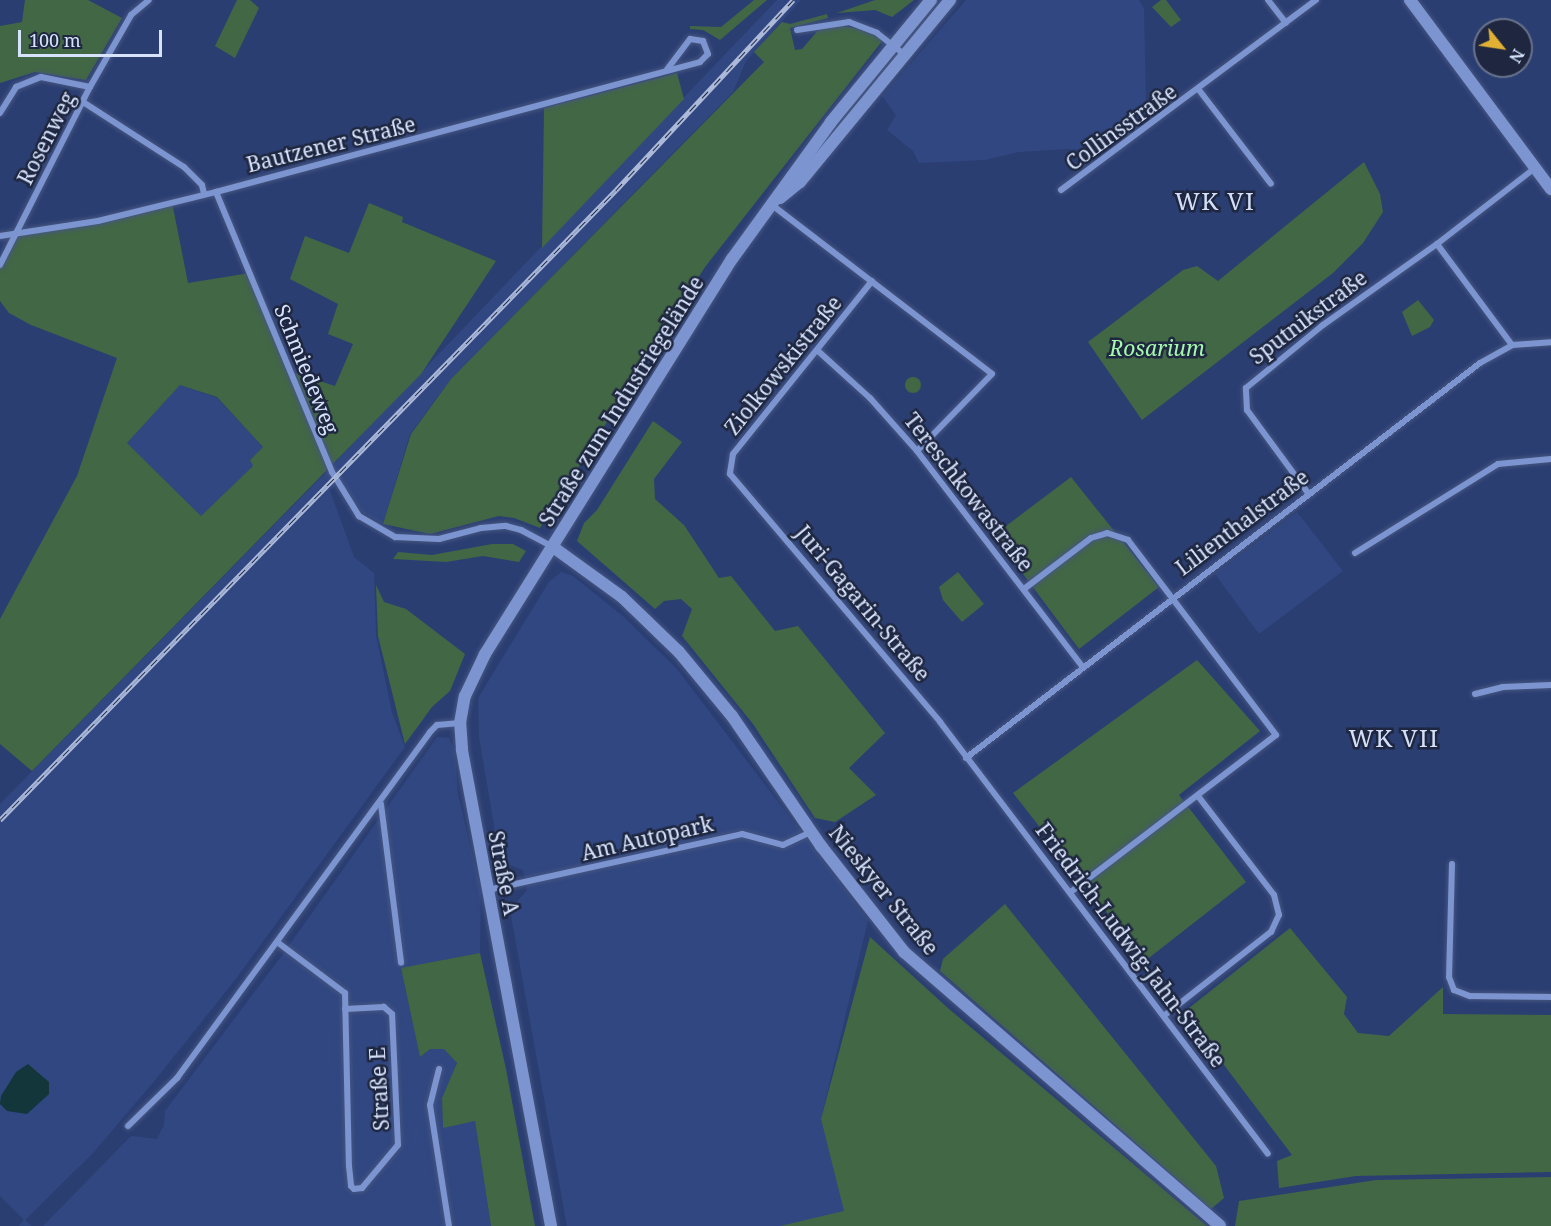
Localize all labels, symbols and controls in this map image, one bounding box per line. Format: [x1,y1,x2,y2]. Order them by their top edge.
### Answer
scale bar [21,18,165,56]
north arrow [1473,18,1533,78]
text: 100 m [29,28,81,52]
text: N [1504,45,1530,67]
street label: Collinsstraße [1061,78,1181,176]
street label: Rosenweg [12,87,80,189]
street label: Bautzener Straße [244,111,418,177]
district label: WK VI [1175,187,1255,215]
street label: Sputnikstraße [1244,265,1372,369]
street label: Straße zum Industriegelände [533,271,709,531]
street label: Ziolkowskistraße [719,291,847,439]
street label: Schmiedeweg [270,300,344,438]
park label: Rosarium [1109,335,1205,361]
street label: Tereschkowastraße [899,408,1039,576]
street label: Lilienthalstraße [1171,464,1313,580]
street label: Juri-Gagarin-Straße [791,520,935,686]
district label: WK VII [1349,724,1439,752]
street label: Am Autopark [579,811,715,865]
street label: Friedrich-Ludwig-Jahn-Straße [1031,818,1231,1072]
street label: Nieskyer Straße [824,820,944,960]
street label: Straße A [484,829,524,917]
street label: Straße E [364,1047,394,1131]

